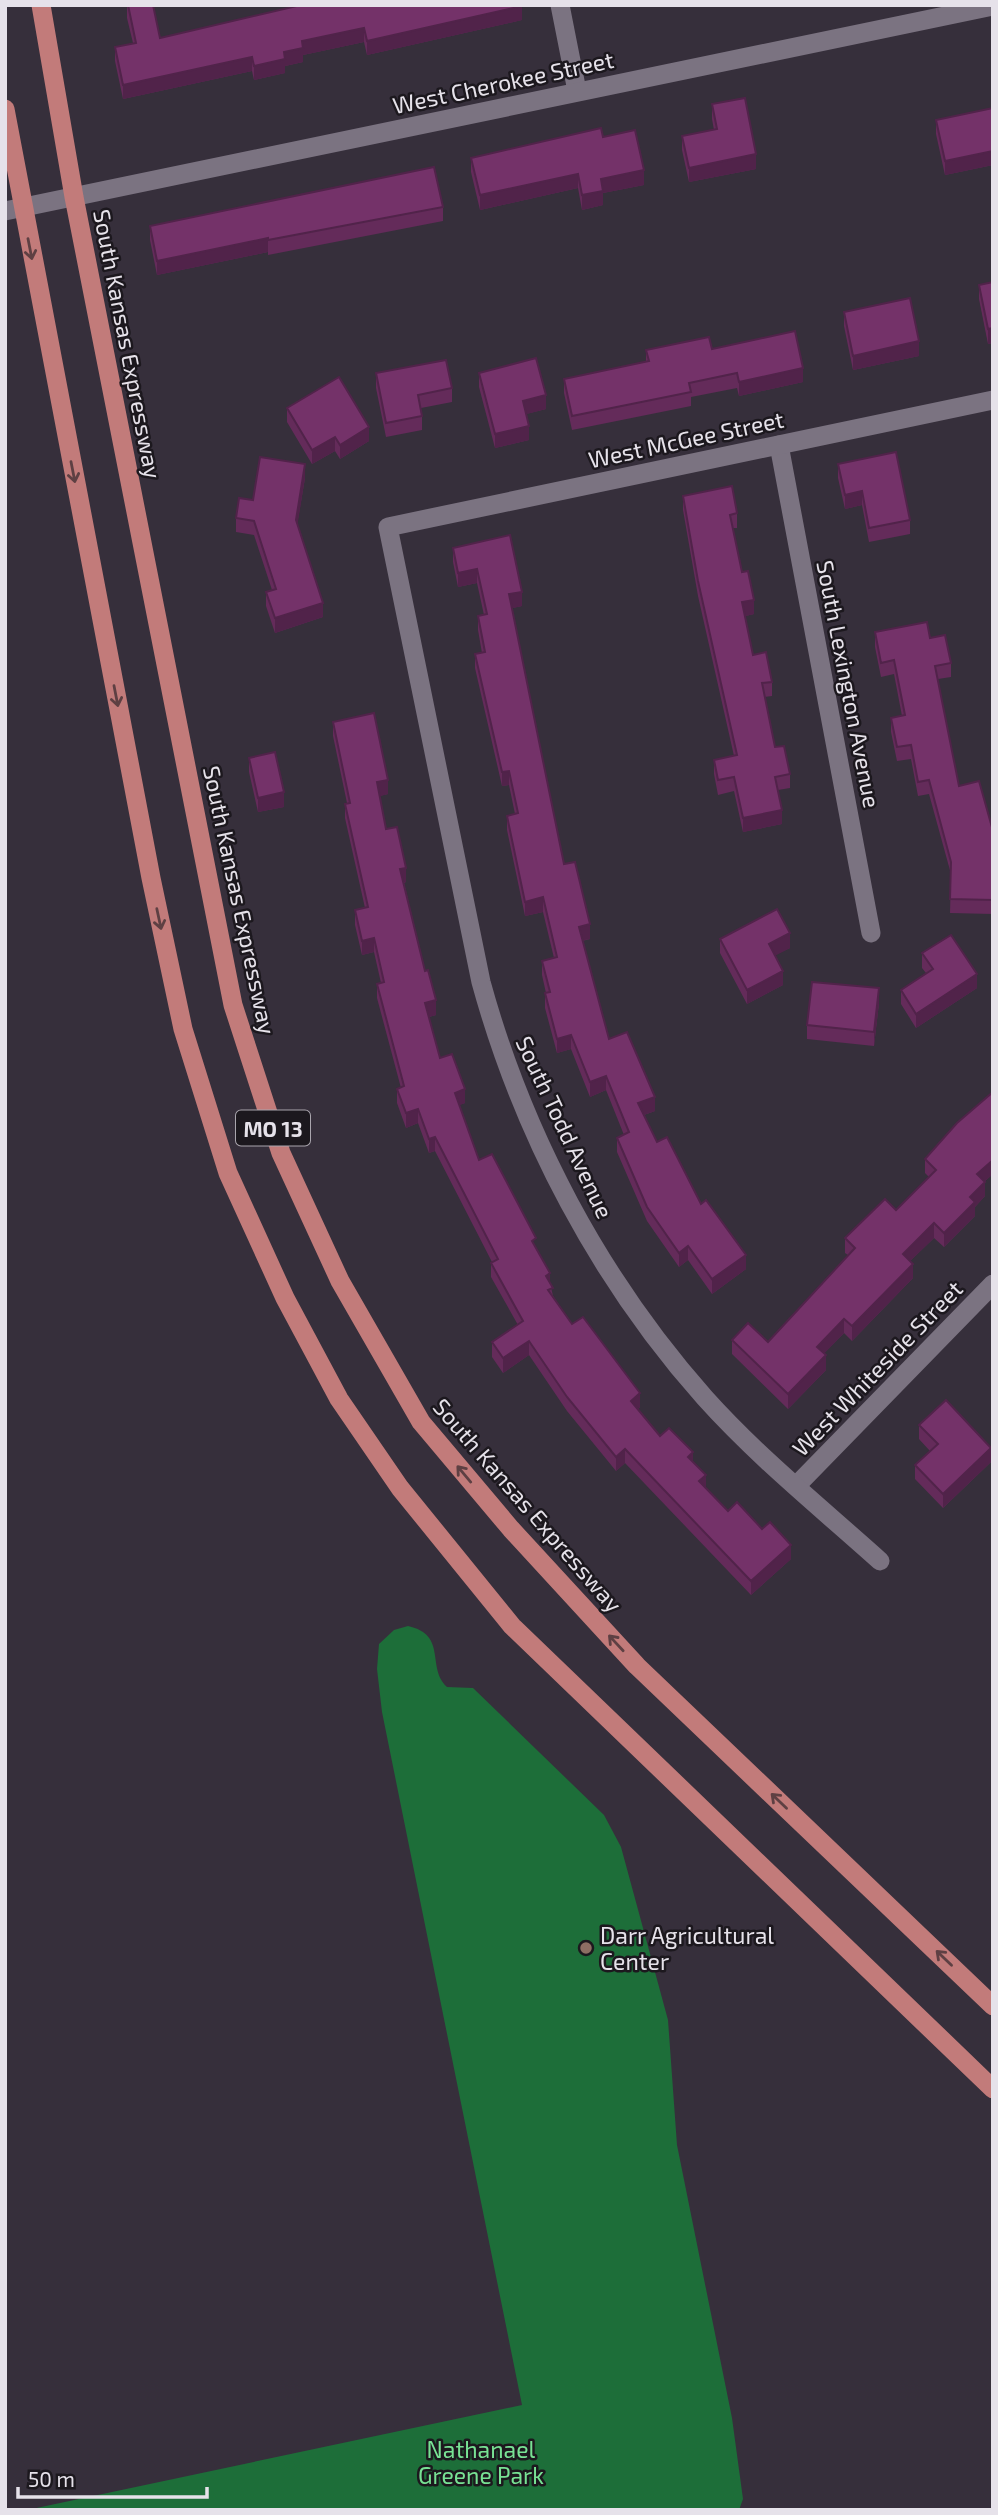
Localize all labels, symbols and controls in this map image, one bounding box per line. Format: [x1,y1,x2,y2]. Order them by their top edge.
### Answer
street label: West Cherokee Street [390,45,616,119]
street label: South Kansas Expressway [88,207,168,481]
one-way arrow [24,237,38,260]
street label: West McGee Street [586,405,786,473]
one-way arrow [67,460,80,483]
street label: South Lexington Avenue [811,558,887,810]
one-way arrow [109,684,123,707]
street label: South Kansas Expressway [198,763,282,1037]
one-way arrow [153,907,167,930]
street label: South Todd Avenue [511,1032,619,1222]
road number: MO 13 [236,1110,310,1146]
street label: West Whiteside Street [786,1274,968,1462]
street label: South Kansas Expressway [428,1393,628,1617]
one-way arrow [456,1465,472,1483]
one-way arrow [608,1634,624,1652]
one-way arrow [771,1793,788,1810]
place label: Darr Agricultural Center [600,1921,774,1975]
marker: Darr Agricultural Center [578,1940,594,1956]
one-way arrow [936,1950,953,1967]
park label: Nathanael Greene Park [418,2435,544,2489]
scale bar [18,2456,206,2500]
text: 50 m [28,2466,75,2491]

